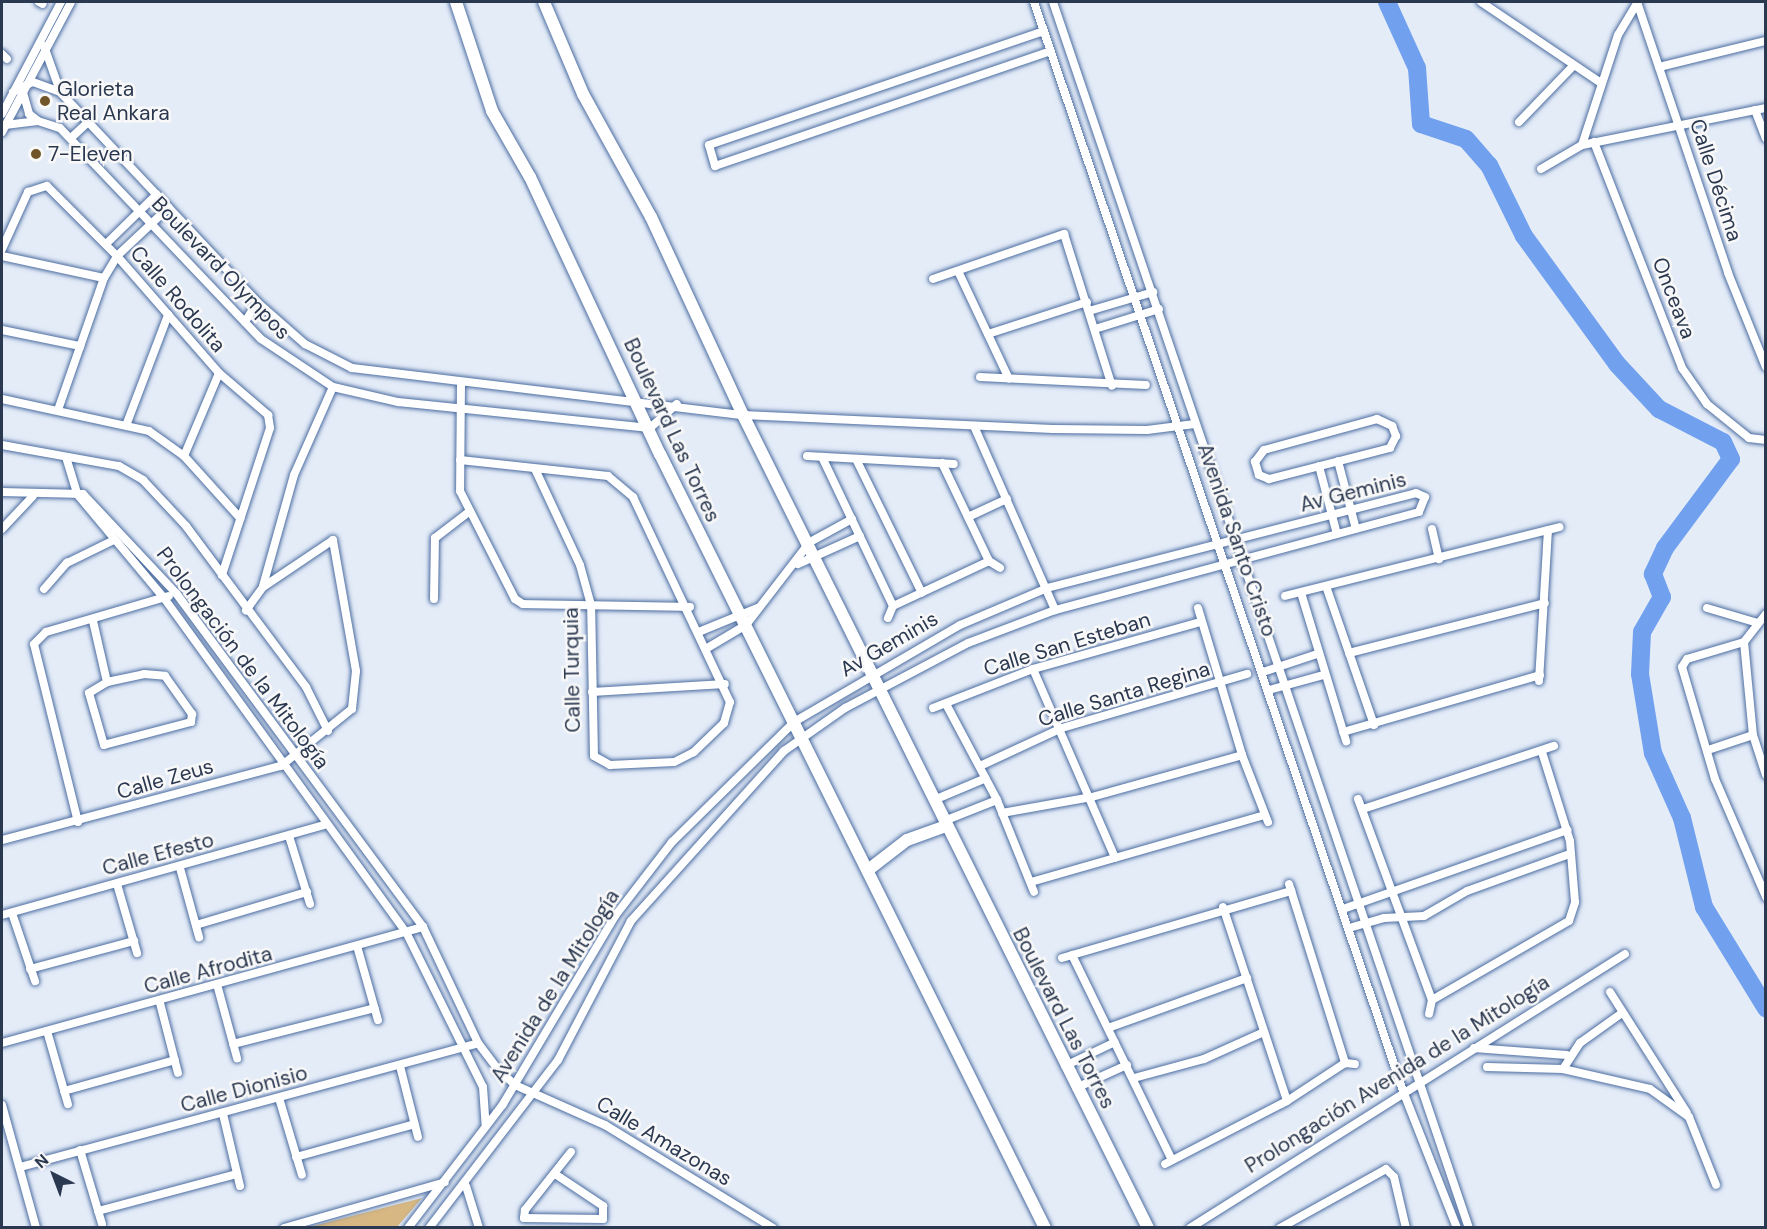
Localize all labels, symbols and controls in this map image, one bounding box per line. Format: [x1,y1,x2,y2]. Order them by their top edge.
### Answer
place label: Glorieta Real Ankara [57,76,170,126]
marker: Glorieta Real Ankara [38,94,52,108]
street label: Calle Décima [1684,116,1748,244]
place label: 7-Eleven [48,141,132,167]
marker: 7-Eleven [29,147,43,161]
street label: Boulevard Olympos [146,191,296,345]
street label: Calle Rodolita [125,241,231,357]
street label: Onceava [1647,254,1701,342]
street label: Boulevard Las Torres [618,334,726,526]
street label: Avenida Santo Cristo [1192,440,1282,640]
street label: Av Geminis [1297,467,1409,517]
street label: Prolongación de la Mitología [151,542,335,774]
street label: Av Geminis [836,606,942,682]
street label: Calle Turquia [558,607,586,733]
street label: Calle San Esteban [981,607,1153,681]
street label: Calle Santa Regina [1035,656,1213,732]
street label: Calle Zeus [114,753,216,805]
street label: Calle Efesto [100,827,216,881]
street label: Avenida de la Mitología [485,885,625,1087]
street label: Boulevard Las Torres [1007,923,1121,1113]
street label: Calle Afrodita [141,941,275,999]
street label: Prolongación Avenida de la Mitología [1240,969,1554,1179]
street label: Calle Dionisio [178,1060,310,1118]
street label: Calle Amazonas [592,1091,736,1191]
north arrow [24,1145,84,1205]
text: N [30,1150,53,1173]

